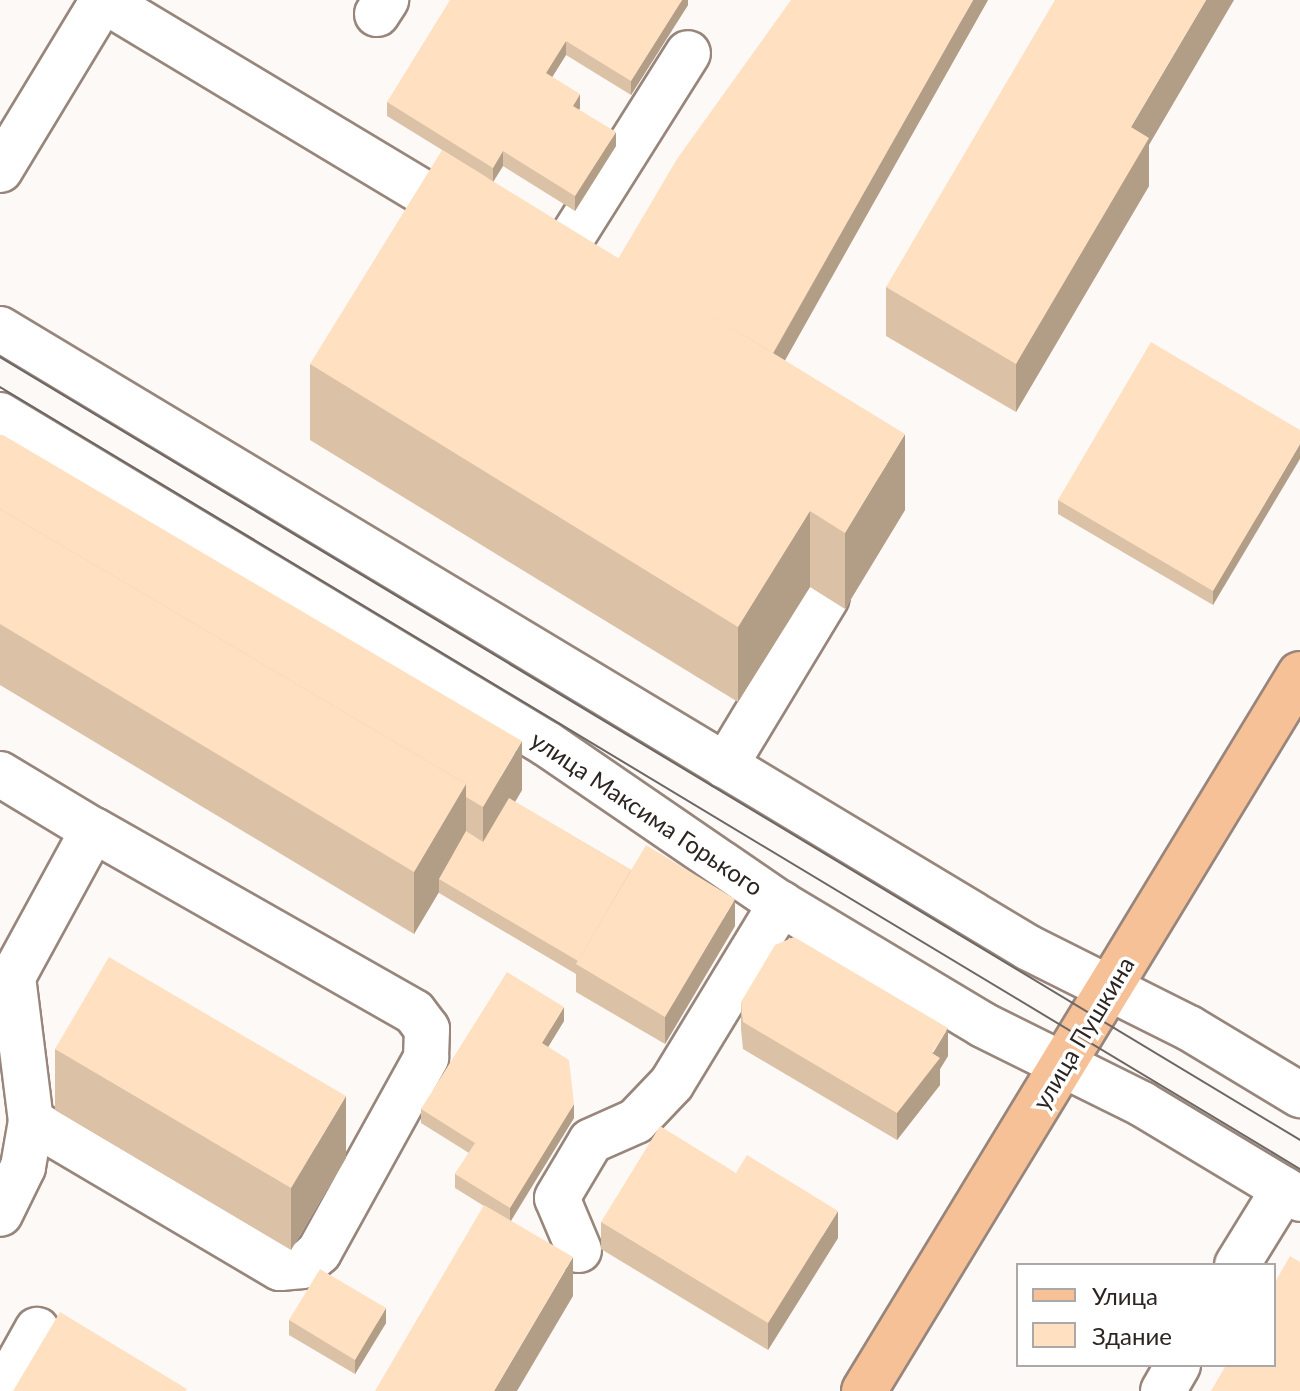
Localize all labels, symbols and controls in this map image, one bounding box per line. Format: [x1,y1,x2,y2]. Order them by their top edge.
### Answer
street label: улица Максима Горького [526,725,768,901]
street label: улица Пушкина [1026,951,1140,1115]
legend [1016,1263,1276,1367]
text: Улица [1092,1281,1158,1310]
text: Здание [1092,1321,1172,1350]

